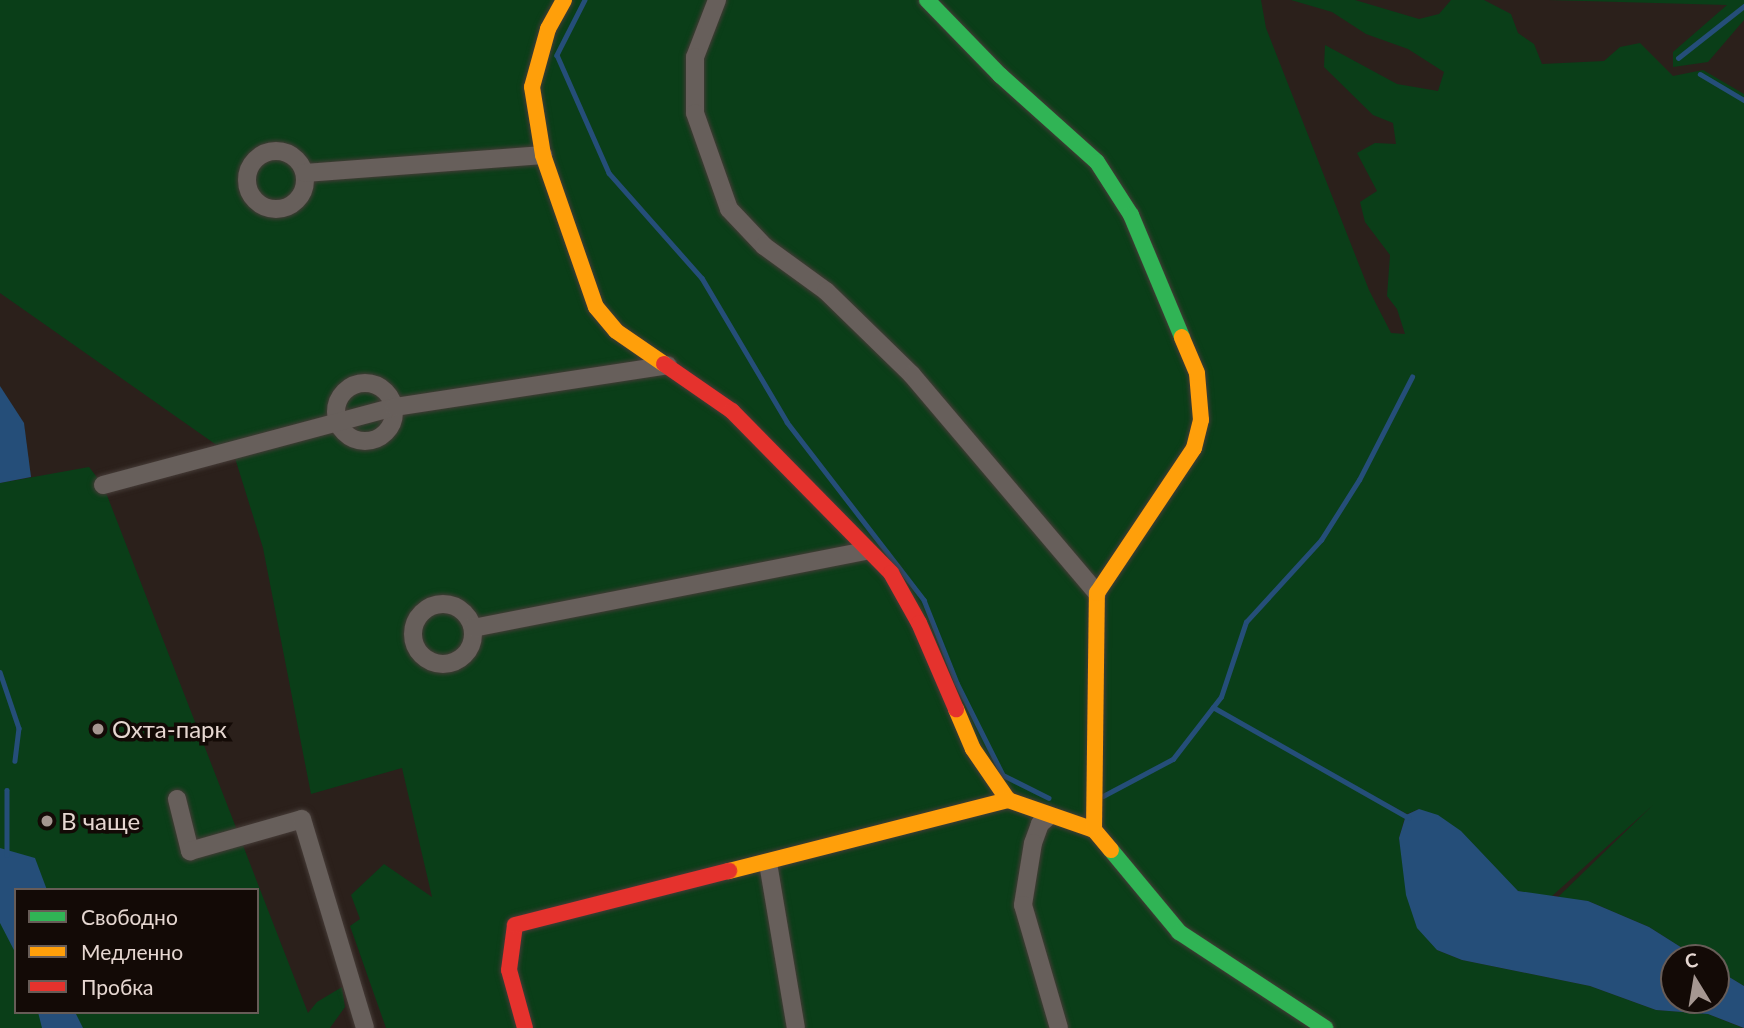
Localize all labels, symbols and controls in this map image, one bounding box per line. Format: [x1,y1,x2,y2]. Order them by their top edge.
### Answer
place label: Охта-парк [112,715,227,743]
marker: Охта-парк [90,721,106,737]
place label: В чаще [61,807,140,835]
marker: В чаще [39,813,55,829]
legend [14,888,259,1014]
text: Свободно [81,904,178,929]
text: Медленно [81,939,183,964]
north arrow [1660,944,1730,1014]
text: С [1683,947,1700,972]
text: Пробка [81,974,154,999]

